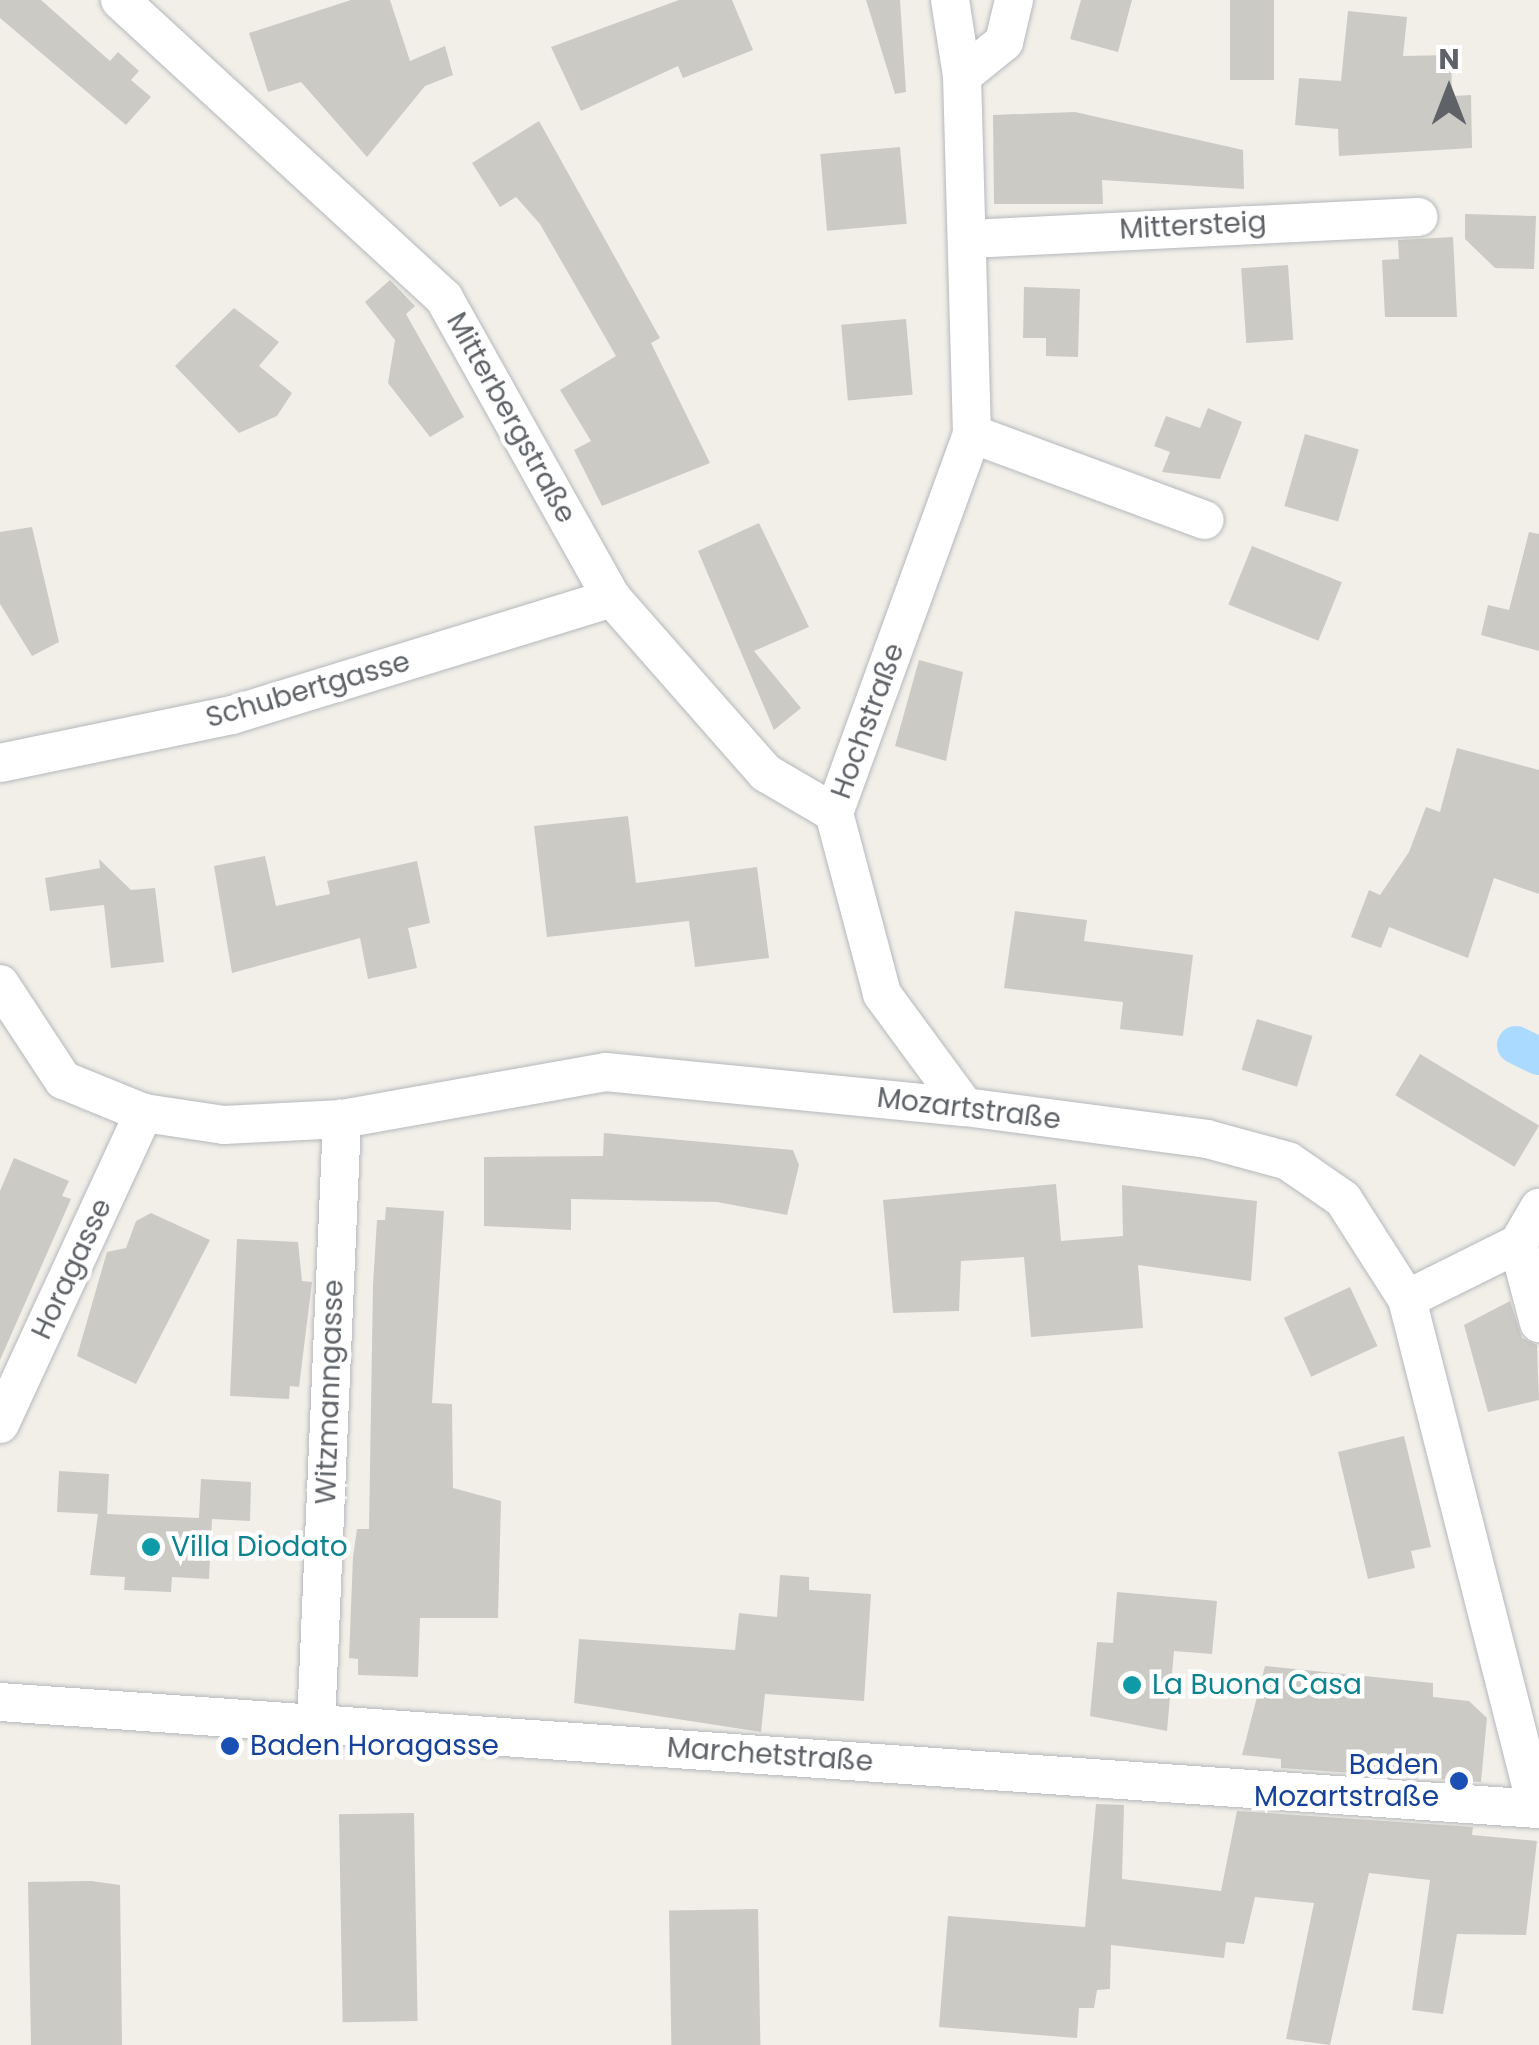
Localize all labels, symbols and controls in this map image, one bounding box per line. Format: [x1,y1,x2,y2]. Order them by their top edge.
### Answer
north arrow [1399,40,1499,140]
text: N [1438,40,1460,79]
street label: Mittersteig [1119,205,1267,247]
street label: Mitterbergstraße [439,307,583,529]
street label: Hochstraße [824,639,912,803]
street label: Schubertgasse [202,645,414,735]
street label: Mozartstraße [875,1081,1063,1137]
street label: Horagasse [25,1193,119,1345]
street label: Witzmanngasse [309,1279,351,1505]
place label: Villa Diodato [171,1530,348,1564]
marker: Villa Diodato [140,1536,162,1558]
place label: La Buona Casa [1152,1668,1362,1702]
marker: La Buona Casa [1121,1674,1143,1696]
place label: Baden Horagasse [250,1729,499,1763]
street label: Marchetstraße [666,1731,874,1779]
marker: Baden Horagasse [219,1735,241,1757]
place label: Baden Mozartstraße [1254,1748,1439,1814]
marker: Baden Mozartstraße [1448,1770,1470,1792]

